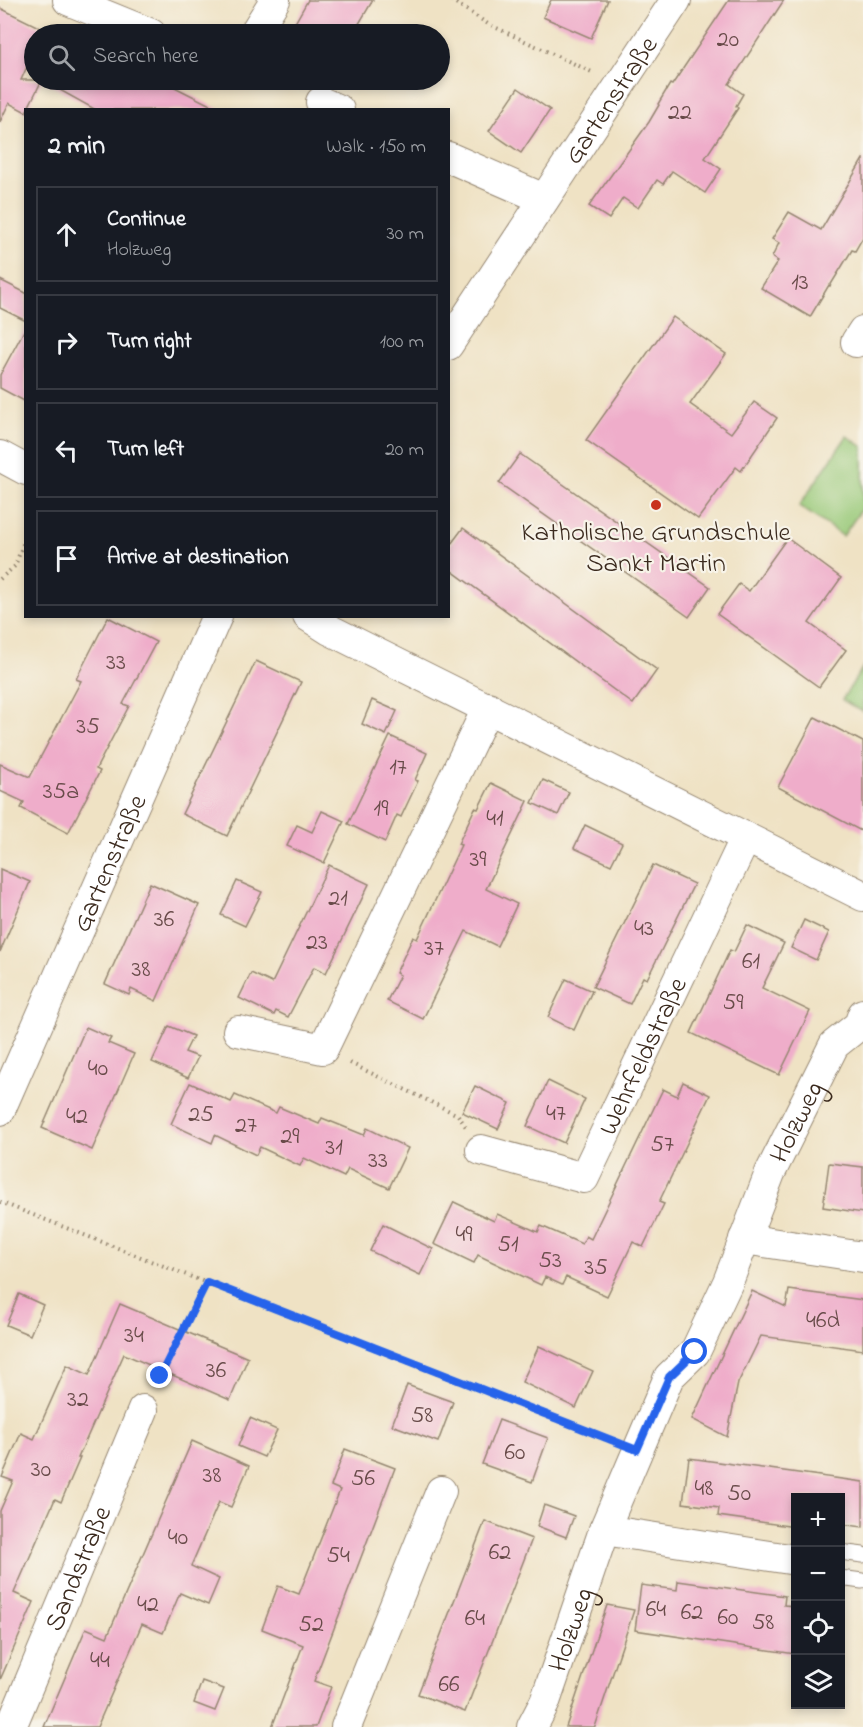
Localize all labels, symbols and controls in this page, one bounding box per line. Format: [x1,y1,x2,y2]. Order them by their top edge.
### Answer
house number: 20 [717,23,739,58]
search box [24,24,450,90]
street label: Gartenstraße [556,29,669,173]
icon: search [45,41,78,74]
text: Search here [93,41,198,73]
house number: 22 [668,96,692,131]
text: 2 min [48,128,105,166]
text: Walk · 150 m [326,133,426,162]
text: Continue [107,204,186,236]
icon: ahead [50,218,83,251]
text: 30 m [387,220,424,249]
text: Holzweg [107,236,171,265]
house number: 13 [791,266,809,301]
icon: right [50,326,83,359]
text: Turn right [107,326,192,358]
text: 100 m [380,328,424,357]
icon: left [50,434,83,467]
text: Turn left [107,434,184,466]
text: 20 m [385,436,424,465]
marker: Katholische Grundschule Sankt Martin [649,498,663,512]
place label: Katholische Grundschule Sankt Martin [521,514,792,584]
icon: arrive [50,542,83,575]
text: Arrive at destination [107,542,289,574]
house number: 33 [106,646,126,681]
house number: 35 [76,710,100,745]
house number: 17 [389,751,407,786]
house number: 35a [43,775,79,810]
street label: Gartenstraße [64,788,159,939]
house number: 19 [374,792,389,827]
house number: 41 [486,802,504,837]
house number: 39 [469,843,487,878]
house number: 21 [328,882,348,917]
house number: 36 [154,903,175,938]
house number: 43 [634,912,654,947]
house number: 23 [306,926,328,961]
house number: 37 [424,932,444,967]
house number: 61 [742,945,760,980]
house number: 38 [132,953,150,988]
street label: Wehrfeldstraße [590,971,699,1142]
house number: 59 [723,986,744,1021]
house number: 40 [88,1052,108,1087]
street label: Holzweg [761,1075,835,1170]
house number: 47 [546,1097,566,1132]
house number: 25 [188,1098,214,1133]
house number: 42 [66,1100,88,1135]
house number: 27 [235,1109,257,1144]
house number: 29 [280,1120,300,1155]
house number: 57 [650,1128,674,1163]
house number: 31 [325,1131,343,1166]
house number: 33 [368,1144,388,1179]
house number: 49 [455,1218,473,1253]
house number: 51 [497,1228,519,1263]
house number: 53 [538,1244,562,1279]
house number: 35 [584,1251,608,1286]
house number: 46d [806,1304,840,1339]
house number: 34 [124,1319,144,1354]
route start [681,1338,707,1364]
house number: 36 [206,1354,227,1389]
route end [146,1362,172,1388]
house number: 32 [67,1383,89,1418]
house number: 58 [411,1399,433,1434]
house number: 60 [505,1436,525,1471]
house number: 30 [31,1453,51,1488]
house number: 38 [203,1459,221,1494]
house number: 56 [351,1462,376,1497]
house number: 48 [695,1472,713,1507]
house number: 50 [727,1477,751,1512]
map controls [791,1493,845,1709]
button: + [791,1493,845,1547]
street label: Sandstraße [36,1500,123,1638]
house number: 40 [168,1521,188,1556]
house number: 62 [489,1536,511,1571]
house number: 54 [326,1539,350,1574]
button: − [791,1547,845,1601]
street label: Holzweg [540,1583,605,1678]
house number: 42 [137,1588,159,1623]
house number: 64 [646,1593,666,1628]
house number: 62 [681,1596,703,1631]
house number: 60 [718,1601,738,1636]
button: locate [791,1601,845,1655]
house number: 64 [465,1602,485,1637]
house number: 58 [752,1606,774,1641]
house number: 52 [298,1608,324,1643]
house number: 44 [90,1644,110,1679]
button: layers [791,1655,845,1709]
house number: 66 [438,1668,460,1703]

